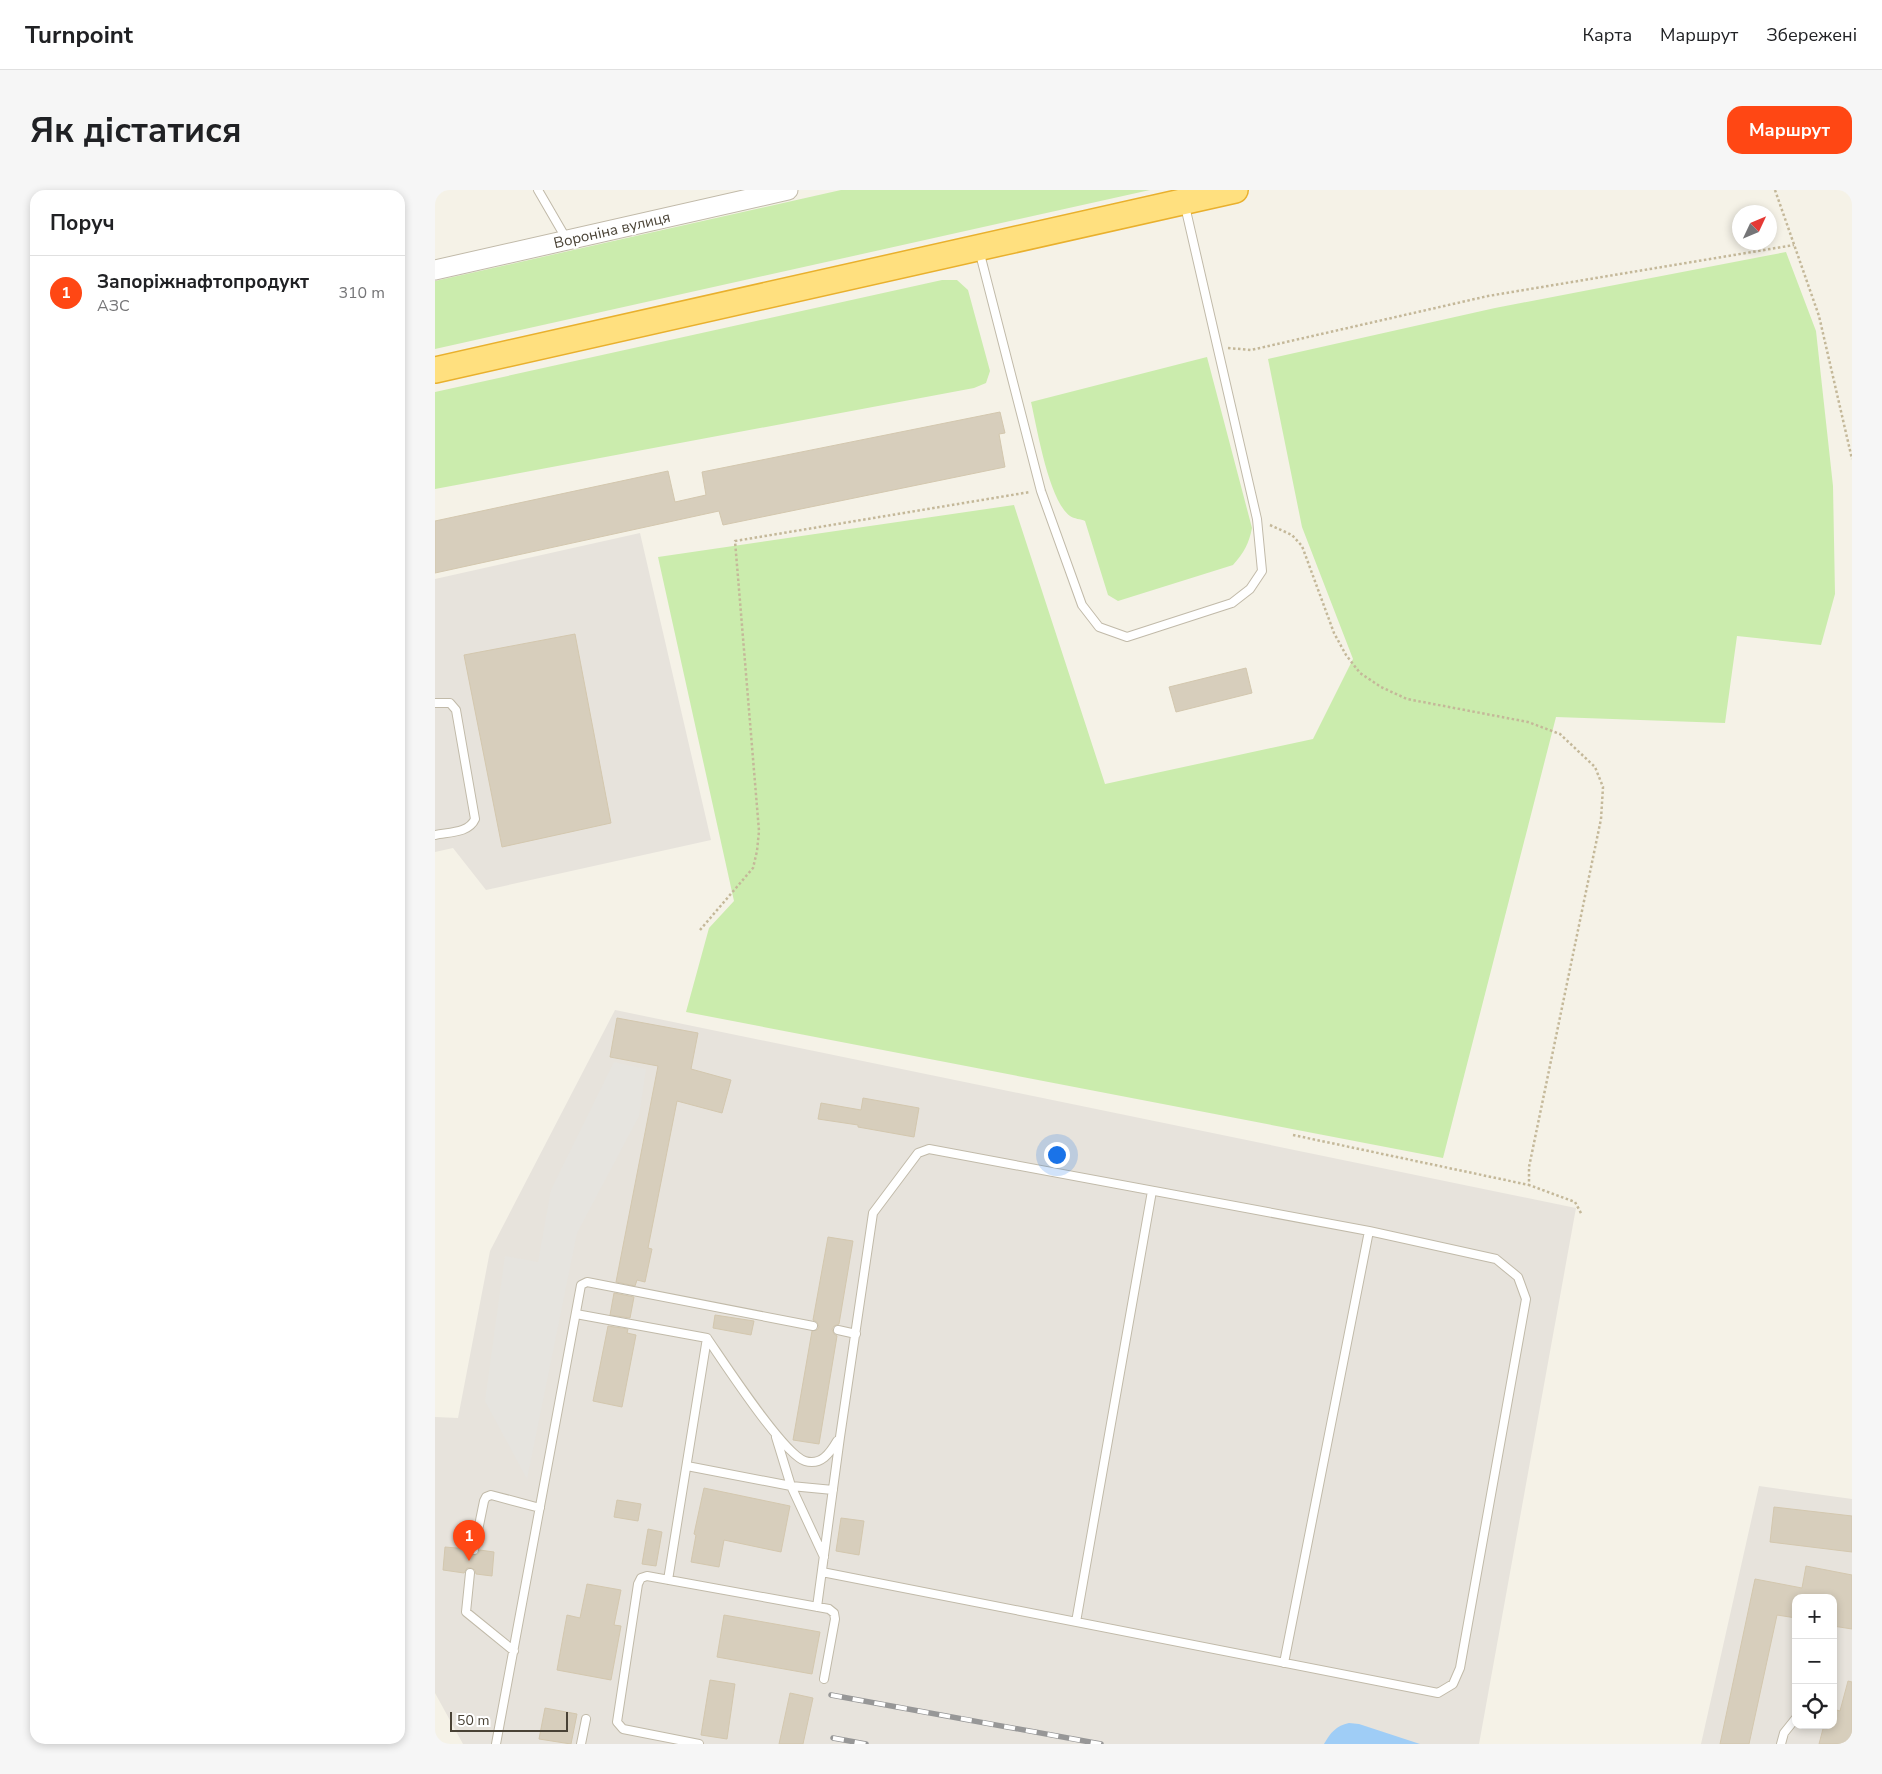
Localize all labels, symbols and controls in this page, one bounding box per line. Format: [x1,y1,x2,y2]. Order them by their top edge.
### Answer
text: Turnpoint [25,19,133,51]
text: Карта [1583,23,1632,47]
text: Маршрут [1660,23,1738,47]
text: Збережені [1766,23,1857,47]
button: Маршрут [1727,106,1852,154]
text: Як дістатися [30,107,242,154]
north arrow [1732,205,1777,250]
street label: Вороніна вулиця [552,207,672,253]
text: Поруч [50,209,115,237]
text: Запоріжнафтопродукт [97,269,309,295]
text: 1 [61,282,71,304]
text: 310 m [338,282,385,304]
text: АЗС [97,295,130,317]
your location [1044,1142,1070,1168]
pin: 1 [453,1520,485,1561]
map controls [1792,1594,1837,1729]
button: + [1792,1594,1837,1639]
button: − [1792,1639,1837,1684]
button: locate [1792,1684,1837,1729]
scale bar [450,1709,567,1732]
text: 50 m [457,1711,489,1730]

